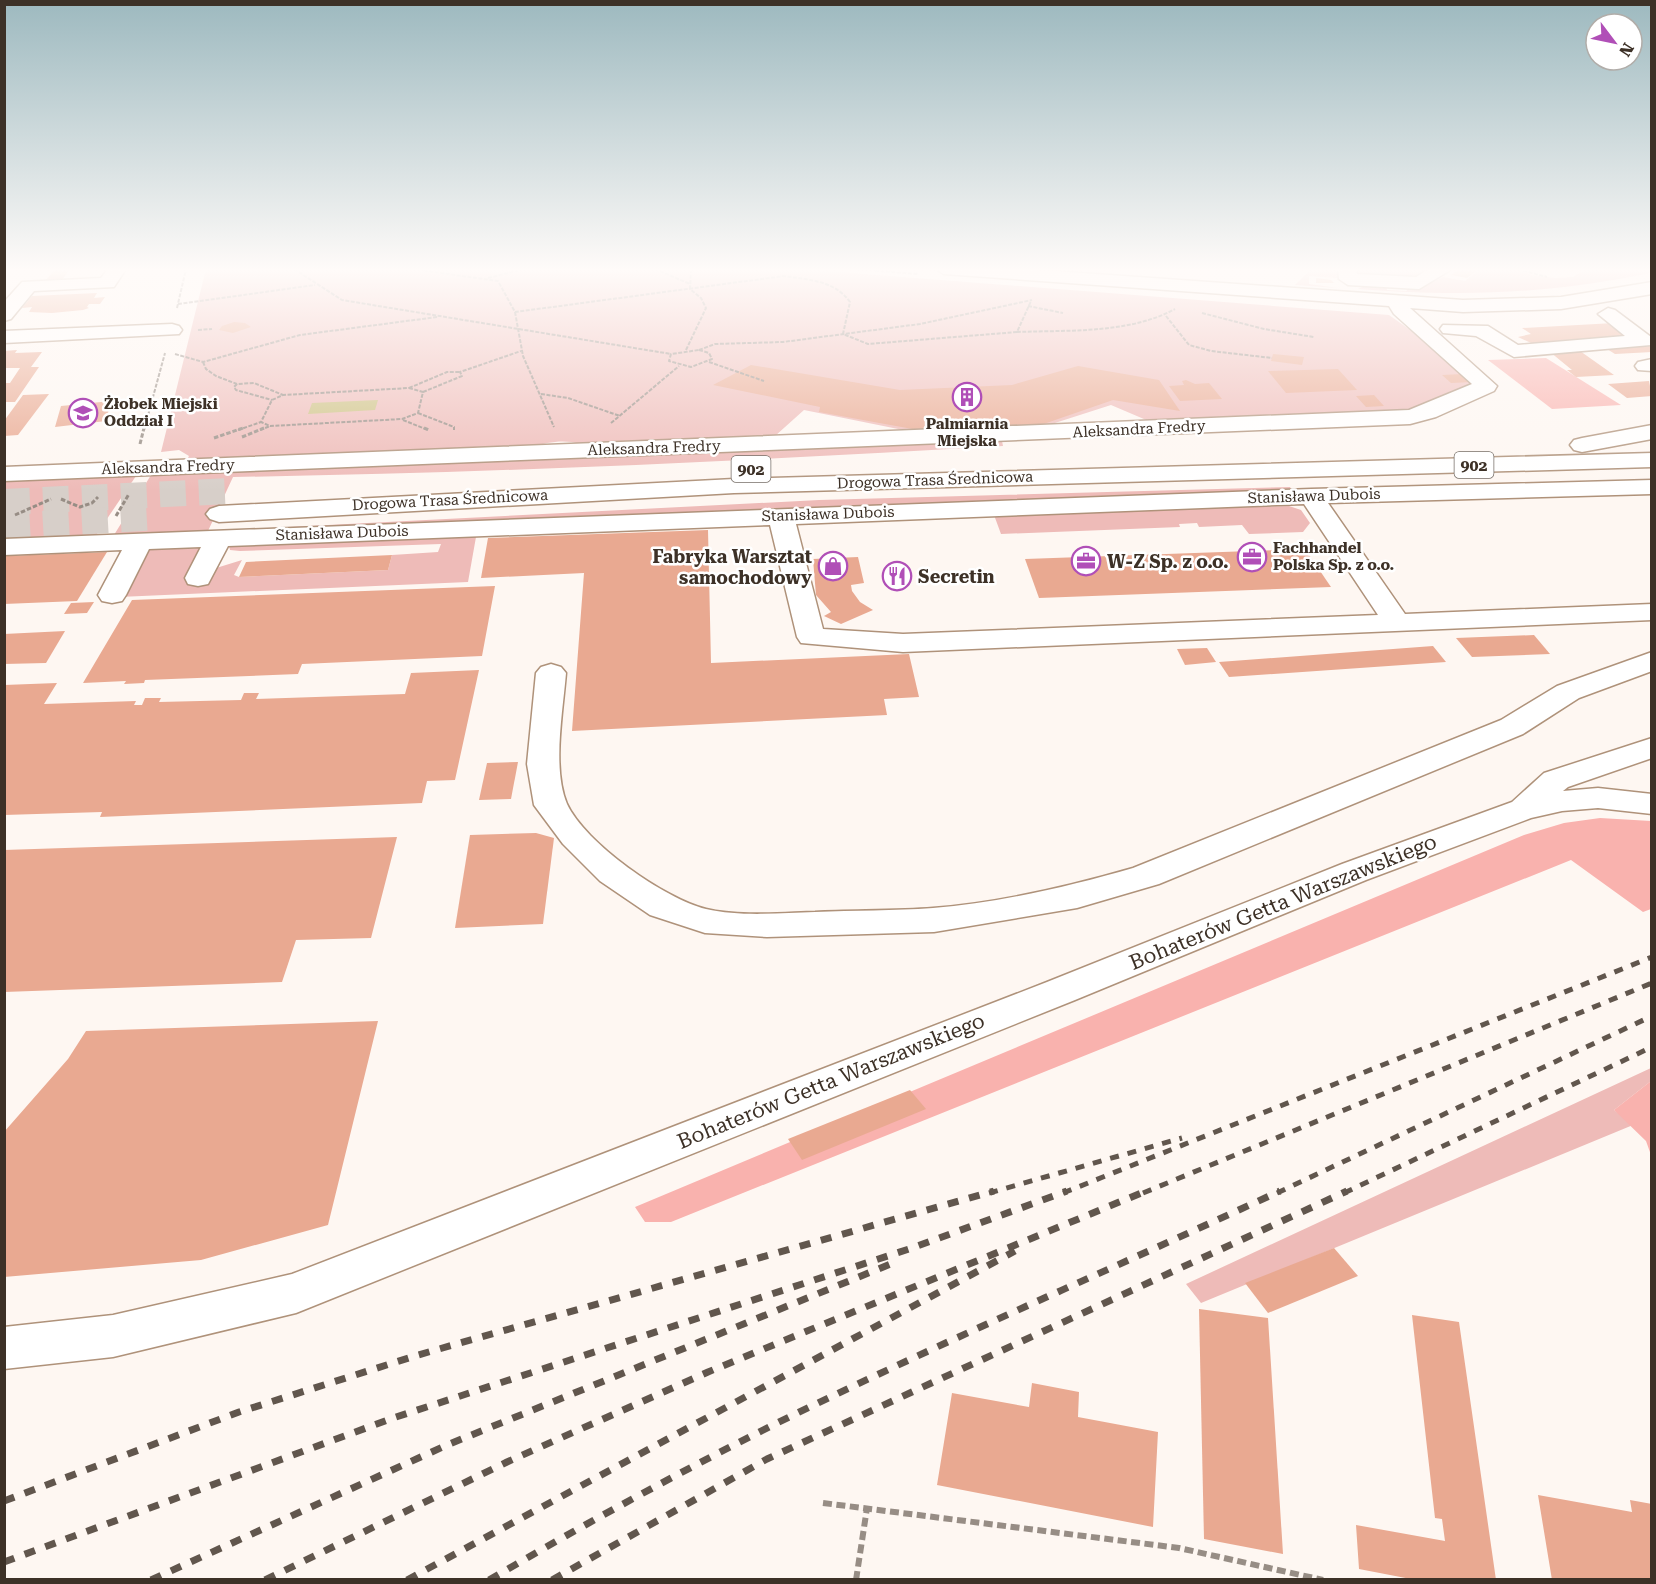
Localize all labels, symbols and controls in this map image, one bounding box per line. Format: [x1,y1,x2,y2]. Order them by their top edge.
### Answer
north arrow [1584,12,1644,72]
text: N [1615,39,1638,60]
building icon: Palmiarnia Miejska [951,381,983,413]
place label: Żłobek Miejski Oddział I [104,395,218,430]
school or university icon: Żłobek Miejski Oddział I [67,397,99,429]
place label: Palmiarnia Miejska [926,415,1009,450]
street label: Aleksandra Fredry [1072,417,1206,441]
street label: Aleksandra Fredry [587,437,721,459]
road number: 902 [1454,452,1494,478]
street label: Aleksandra Fredry [101,456,235,478]
road number: 902 [732,456,771,482]
street label: Drogowa Trasa Średnicowa [837,467,1033,492]
street label: Drogowa Trasa Średnicowa [351,485,548,514]
street label: Stanisława Dubois [1247,485,1381,507]
street label: Stanisława Dubois [761,503,895,525]
street label: Stanisława Dubois [275,522,409,544]
place label: Fachhandel Polska Sp. z o.o. [1273,539,1394,574]
office icon: Fachhandel Polska Sp. z o.o. [1236,541,1268,573]
office icon: W-Z Sp. z o.o. [1070,545,1102,577]
place label: Fabryka Warsztat samochodowy [653,546,812,588]
shop icon: Fabryka Warsztat samochodowy [817,550,849,582]
place label: W-Z Sp. z o.o. [1107,551,1229,572]
restaurant icon: Secretin [881,560,913,592]
place label: Secretin [918,566,995,587]
street label: Bohaterów Getta Warszawskiego [1126,829,1440,975]
street label: Bohaterów Getta Warszawskiego [674,1008,988,1154]

